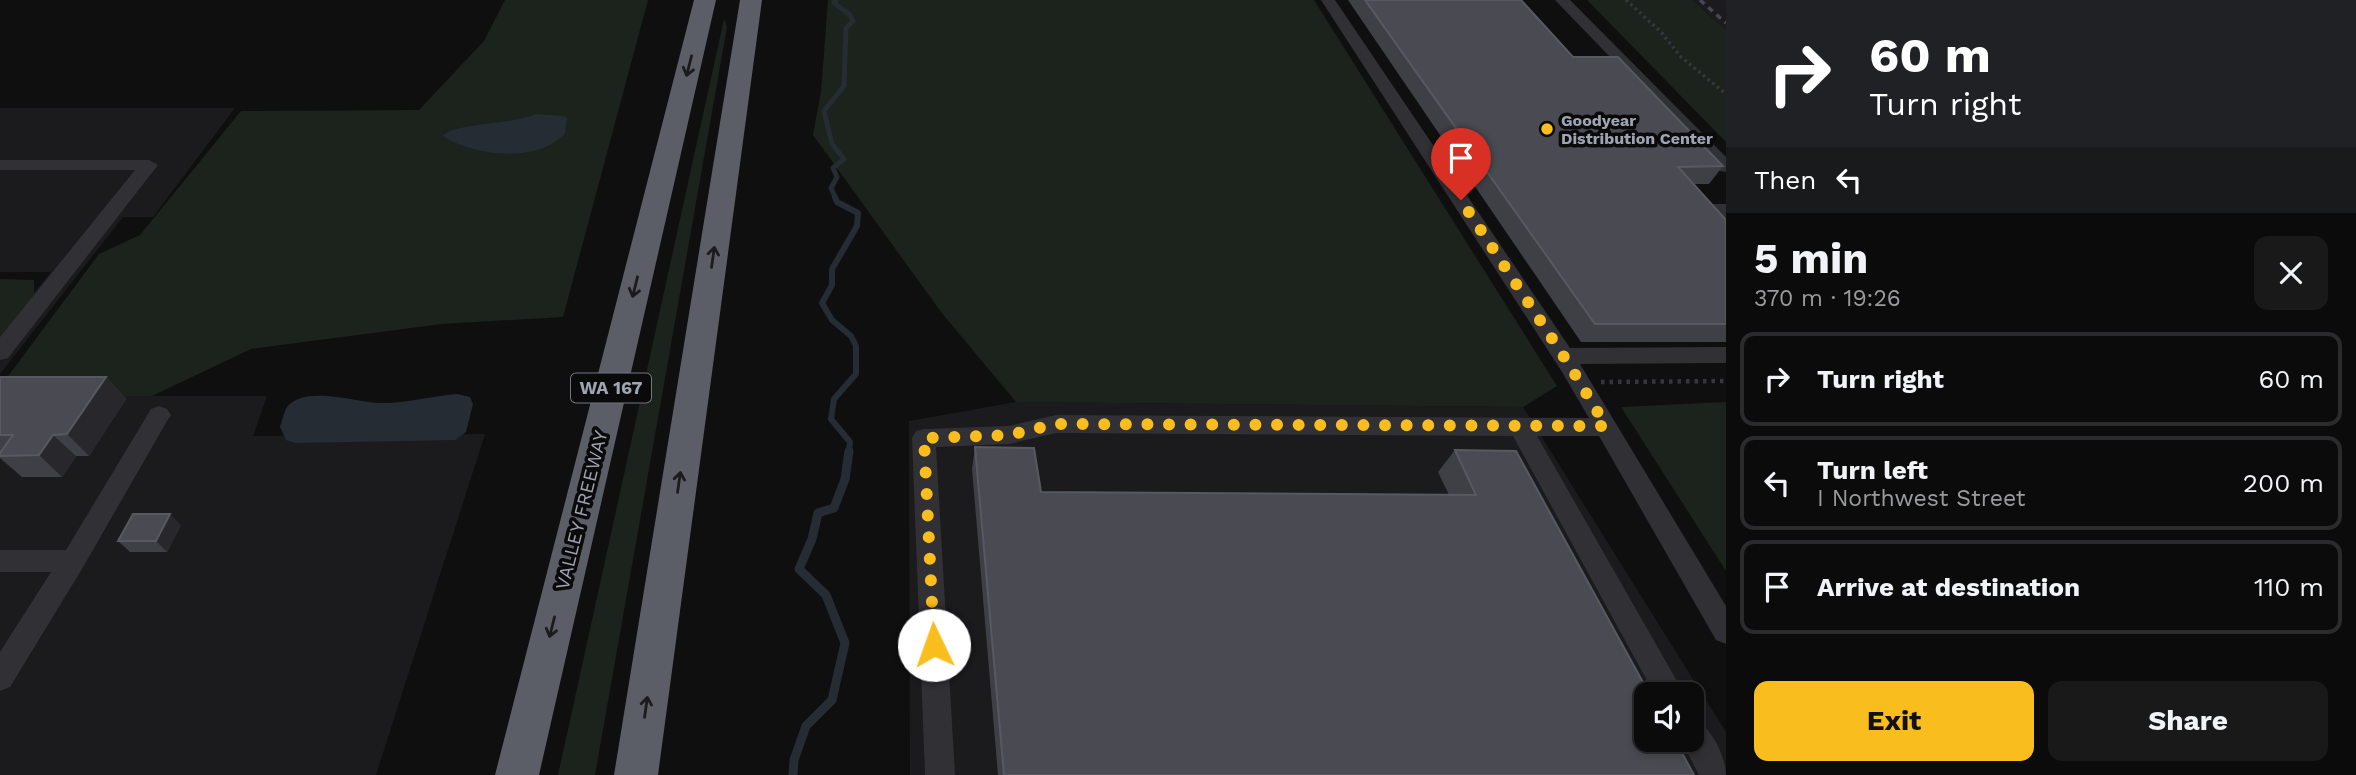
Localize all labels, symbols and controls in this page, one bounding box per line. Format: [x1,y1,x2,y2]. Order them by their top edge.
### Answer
text: 60 m [1869,26,1991,84]
icon: right [1754,28,1845,119]
one-way arrow [682,54,695,77]
text: Turn right [1869,85,2021,123]
place label: Goodyear Distribution Center [1561,111,1713,148]
marker: Goodyear Distribution Center [1539,121,1555,137]
pin [1431,128,1491,200]
icon: arrive [1442,139,1480,177]
icon: left [1830,161,1868,199]
text: Then [1754,165,1816,195]
text: 5 min [1754,234,1868,283]
button: close [2254,236,2328,310]
one-way arrow [706,247,719,269]
one-way arrow [628,275,641,298]
text: 370 m · 19:26 [1754,285,1901,312]
icon: right [1758,360,1796,398]
text: Turn right [1817,364,1944,394]
text: 60 m [2258,364,2324,394]
road number: WA 167 [571,374,651,402]
street label: VALLEY FREEWAY [551,428,612,592]
text: Turn left [1817,455,1928,485]
icon: left [1758,464,1796,502]
text: 200 m [2243,468,2324,498]
one-way arrow [673,472,686,494]
text: I Northwest Street [1817,485,2026,512]
icon: arrive [1758,568,1796,606]
text: Arrive at destination [1817,572,2080,602]
text: 110 m [2254,572,2324,602]
position arrow [897,608,971,682]
one-way arrow [545,616,558,638]
button: Exit [1754,681,2034,761]
button: Share [2048,681,2328,761]
map controls [1634,682,1704,752]
button: sound [1634,682,1704,752]
one-way arrow [640,697,653,719]

